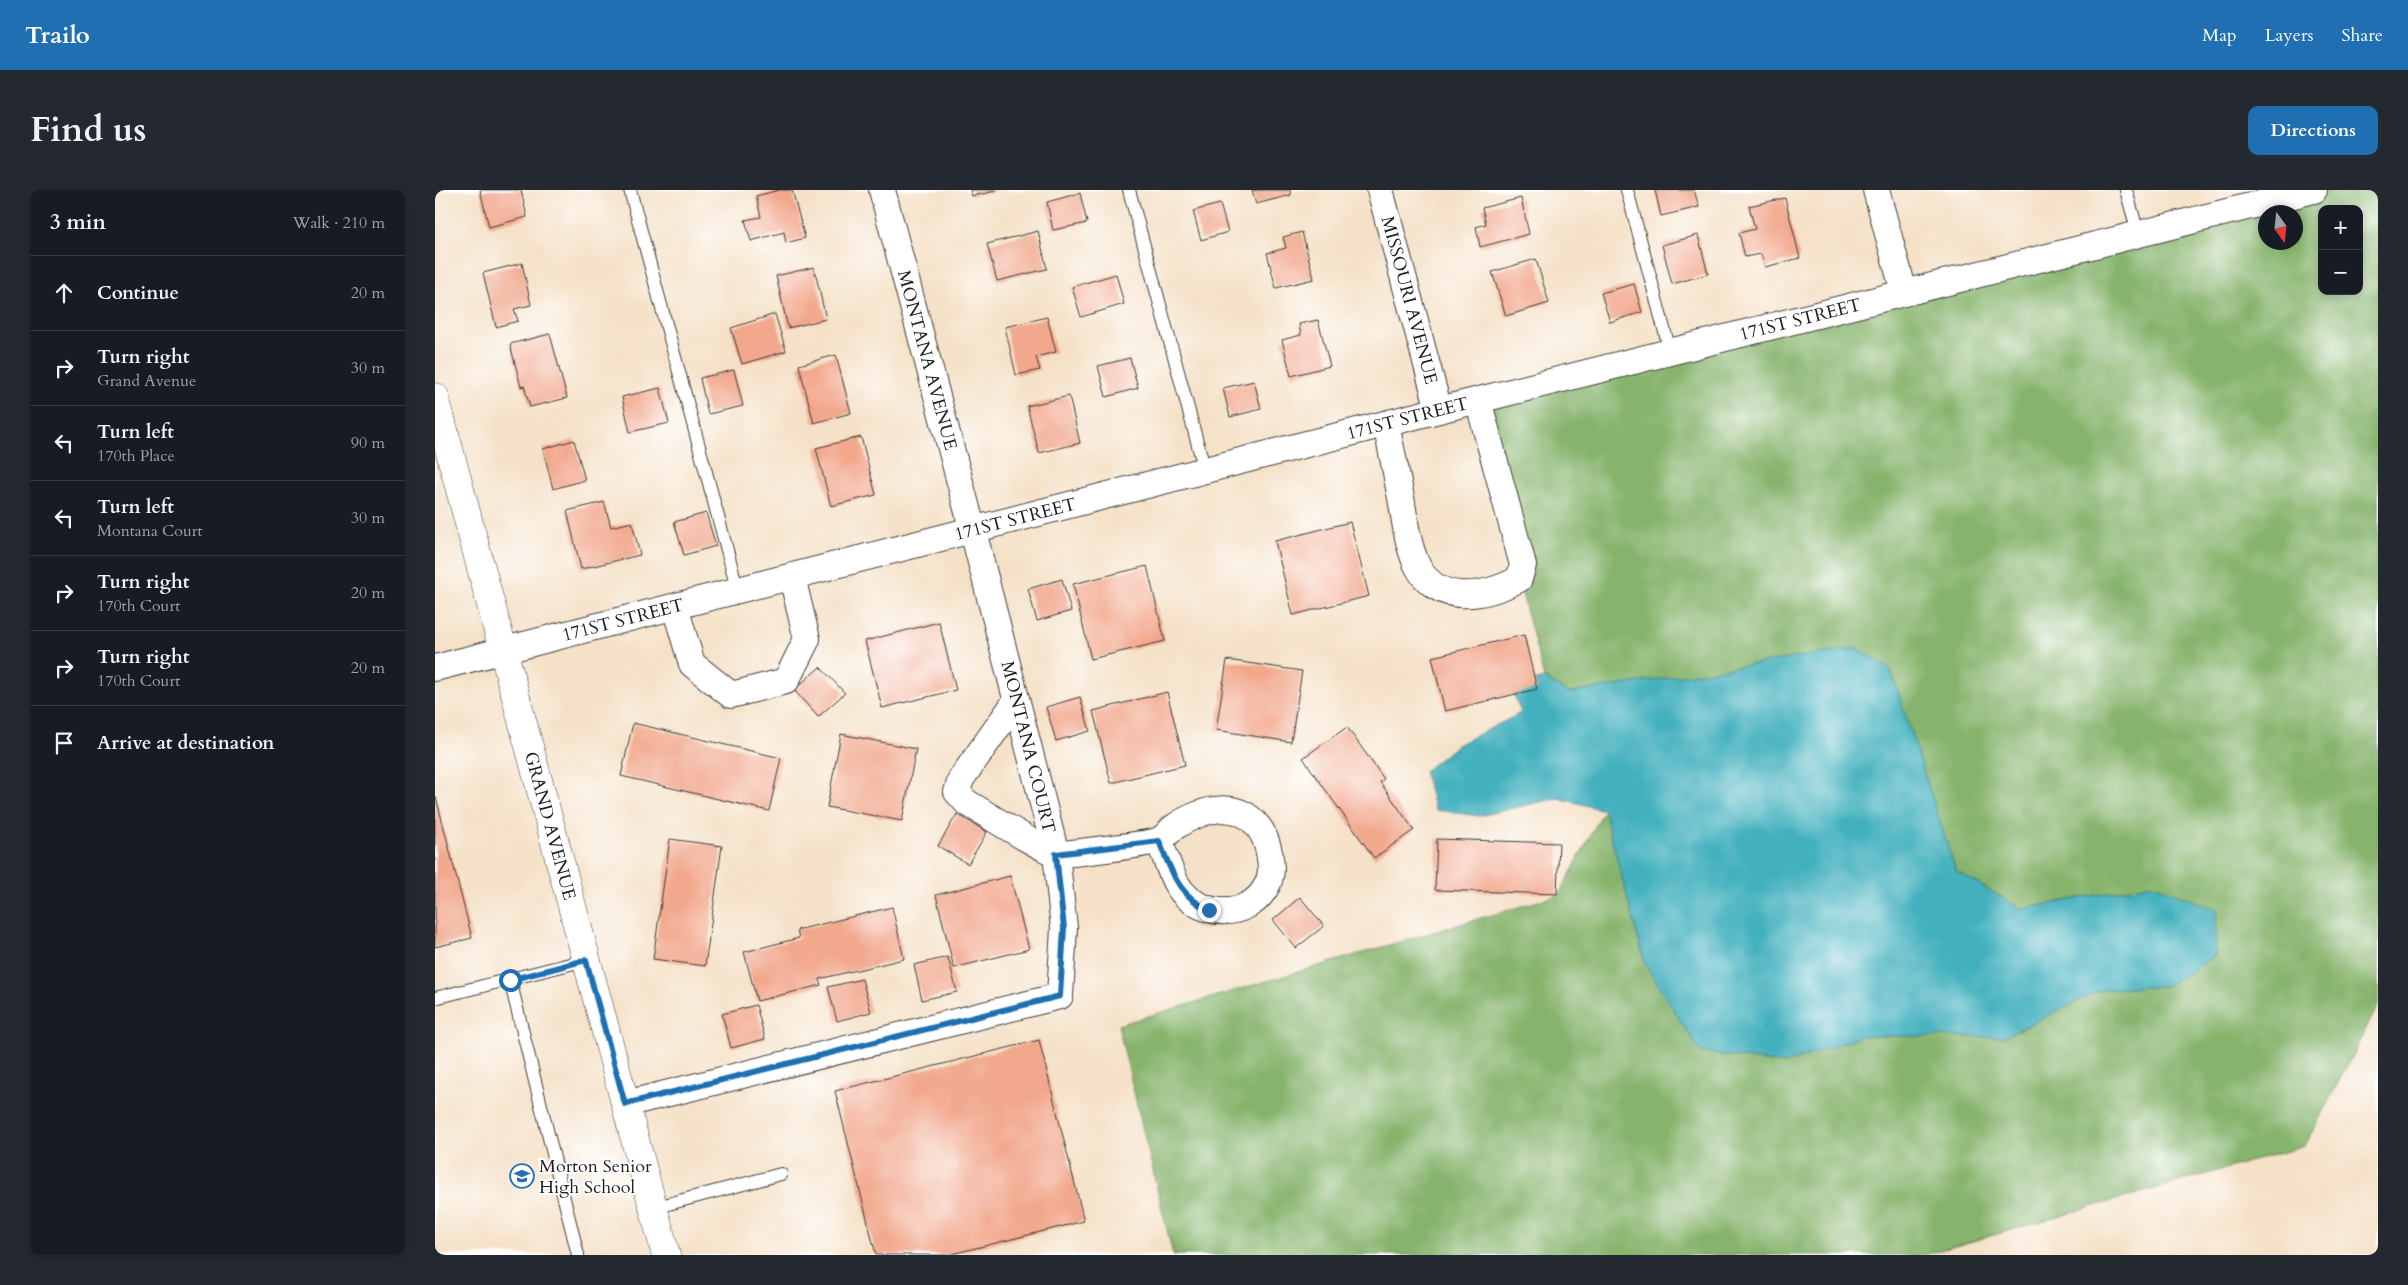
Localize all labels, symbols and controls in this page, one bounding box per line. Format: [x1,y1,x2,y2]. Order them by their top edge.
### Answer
text: Trailo [25,19,90,52]
text: Map [2202,23,2237,48]
text: Layers [2265,23,2314,48]
text: Share [2342,23,2383,48]
text: Find us [30,106,146,154]
button: Directions [2248,106,2378,155]
north arrow [2258,205,2303,250]
map controls [2318,205,2363,295]
button: + [2318,205,2363,250]
text: 3 min [50,208,106,237]
text: Walk · 210 m [293,212,385,234]
street label: MISSOURI AVENUE [1375,213,1444,387]
button: − [2318,250,2363,295]
street label: MONTANA AVENUE [891,267,963,453]
icon: ahead [50,279,78,307]
text: Continue [97,280,179,306]
text: 20 m [351,282,385,304]
street label: 171ST STREET [1737,292,1864,347]
text: Turn right [97,344,189,370]
icon: right [50,354,78,382]
text: 30 m [351,357,385,379]
text: Grand Avenue [97,370,196,392]
street label: 171ST STREET [1344,391,1471,446]
text: Turn left [97,419,174,445]
icon: left [50,429,78,457]
text: 90 m [351,432,385,454]
text: 170th Place [97,445,175,467]
street label: 171ST STREET [952,491,1079,547]
text: Turn left [97,494,174,520]
icon: left [50,504,78,532]
text: 30 m [351,507,385,529]
text: Montana Court [97,520,203,542]
text: Turn right [97,569,189,595]
icon: right [50,579,78,607]
text: 20 m [351,582,385,604]
street label: 171ST STREET [559,592,687,647]
text: 170th Court [97,595,180,617]
text: Turn right [97,644,189,670]
icon: right [50,654,78,682]
text: 20 m [351,657,385,679]
street label: MONTANA COURT [995,658,1061,836]
text: 170th Court [97,670,180,692]
icon: arrive [50,729,78,757]
text: Arrive at destination [97,730,274,756]
street label: GRAND AVENUE [519,749,582,903]
route end [1198,899,1221,922]
route start [499,969,522,992]
place label: Morton Senior High School [539,1154,652,1200]
school or university icon: Morton Senior High School [509,1163,535,1189]

